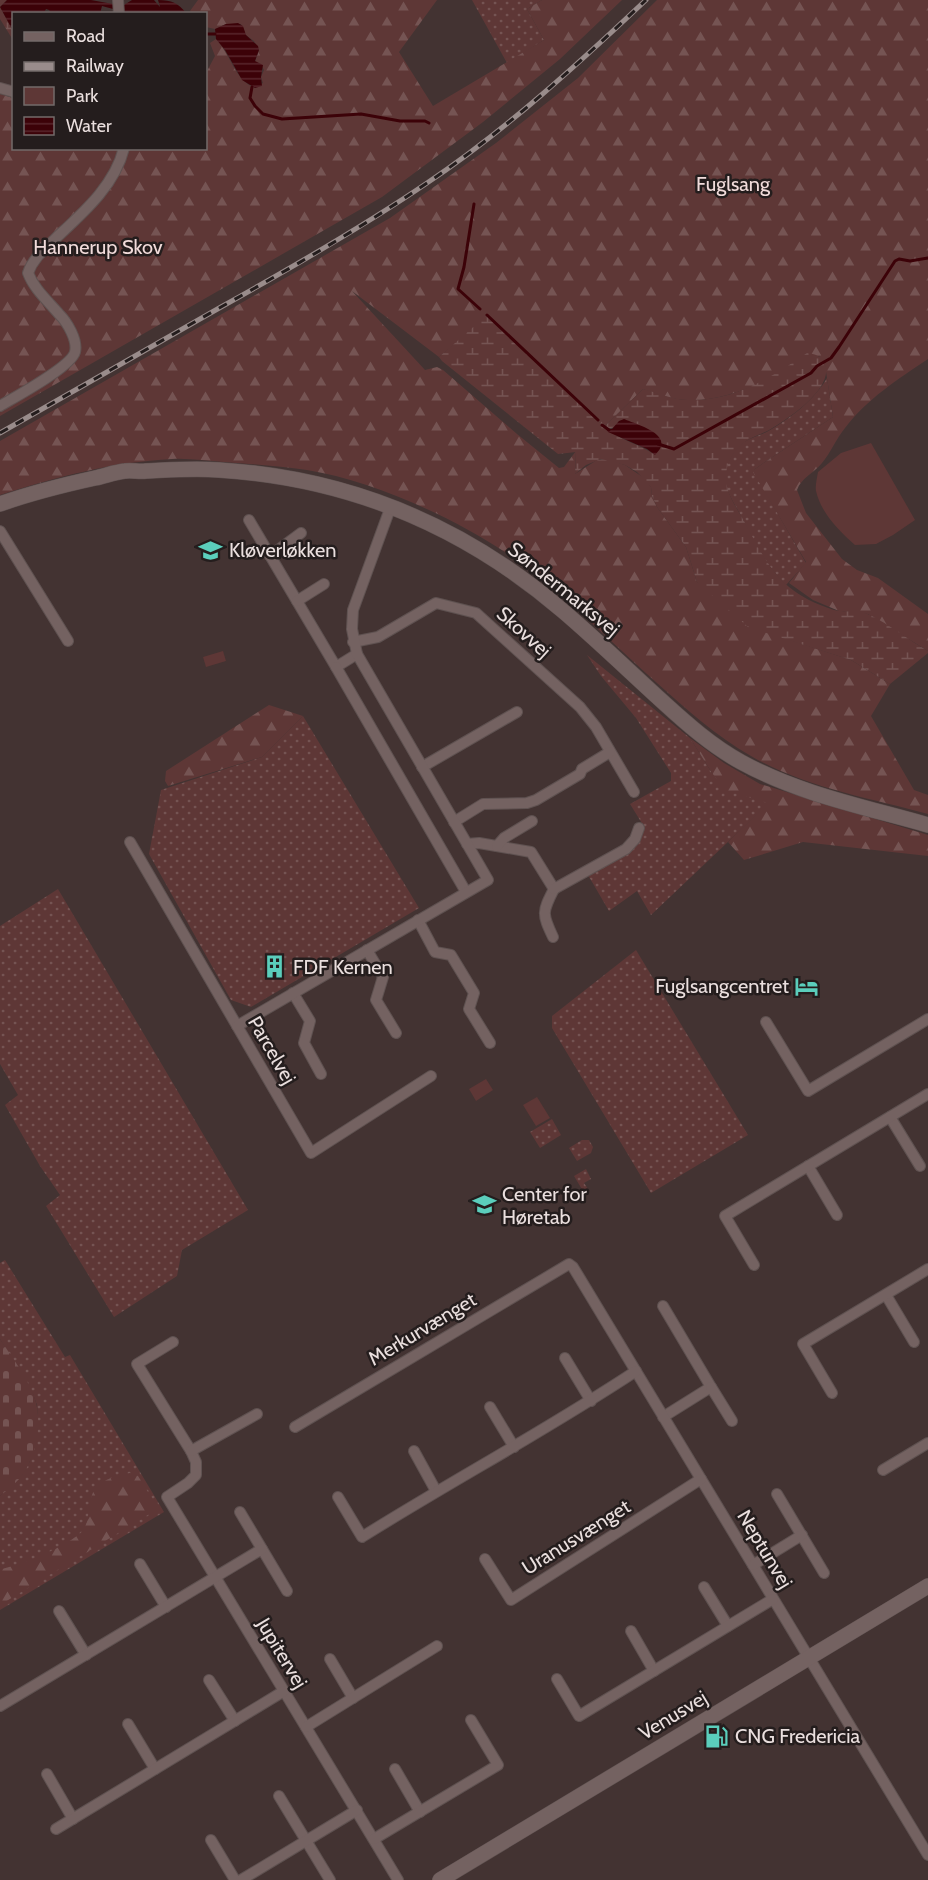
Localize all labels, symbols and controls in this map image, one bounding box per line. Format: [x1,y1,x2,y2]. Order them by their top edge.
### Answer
legend [12,12,207,150]
text: Road [66,25,105,47]
text: Railway [66,55,124,77]
text: Park [66,85,99,107]
text: Water [66,115,112,137]
park label: Fuglsang [696,172,771,196]
park label: Hannerup Skov [33,235,163,259]
school or university icon: Kløverløkken [198,537,224,563]
street label: Søndermarksvej [503,537,625,641]
place label: Kløverløkken [229,538,337,562]
street label: Skovvej [492,601,556,663]
building icon: FDF Kernen [262,954,288,980]
place label: FDF Kernen [293,955,393,979]
hotel icon: Fuglsangcentret [794,973,820,999]
place label: Fuglsangcentret [655,974,789,998]
street label: Parcelvej [243,1012,301,1088]
place label: Center for Høretab [502,1182,587,1229]
school or university icon: Center for Høretab [471,1192,497,1218]
street label: Merkurvænget [364,1287,481,1371]
street label: Uranusvænget [517,1494,635,1580]
street label: Neptunvej [732,1505,798,1593]
street label: Jupitervej [251,1612,312,1693]
street label: Venusvej [635,1685,711,1745]
fuel station icon: CNG Fredericia [704,1723,730,1749]
place label: CNG Fredericia [735,1724,860,1748]

